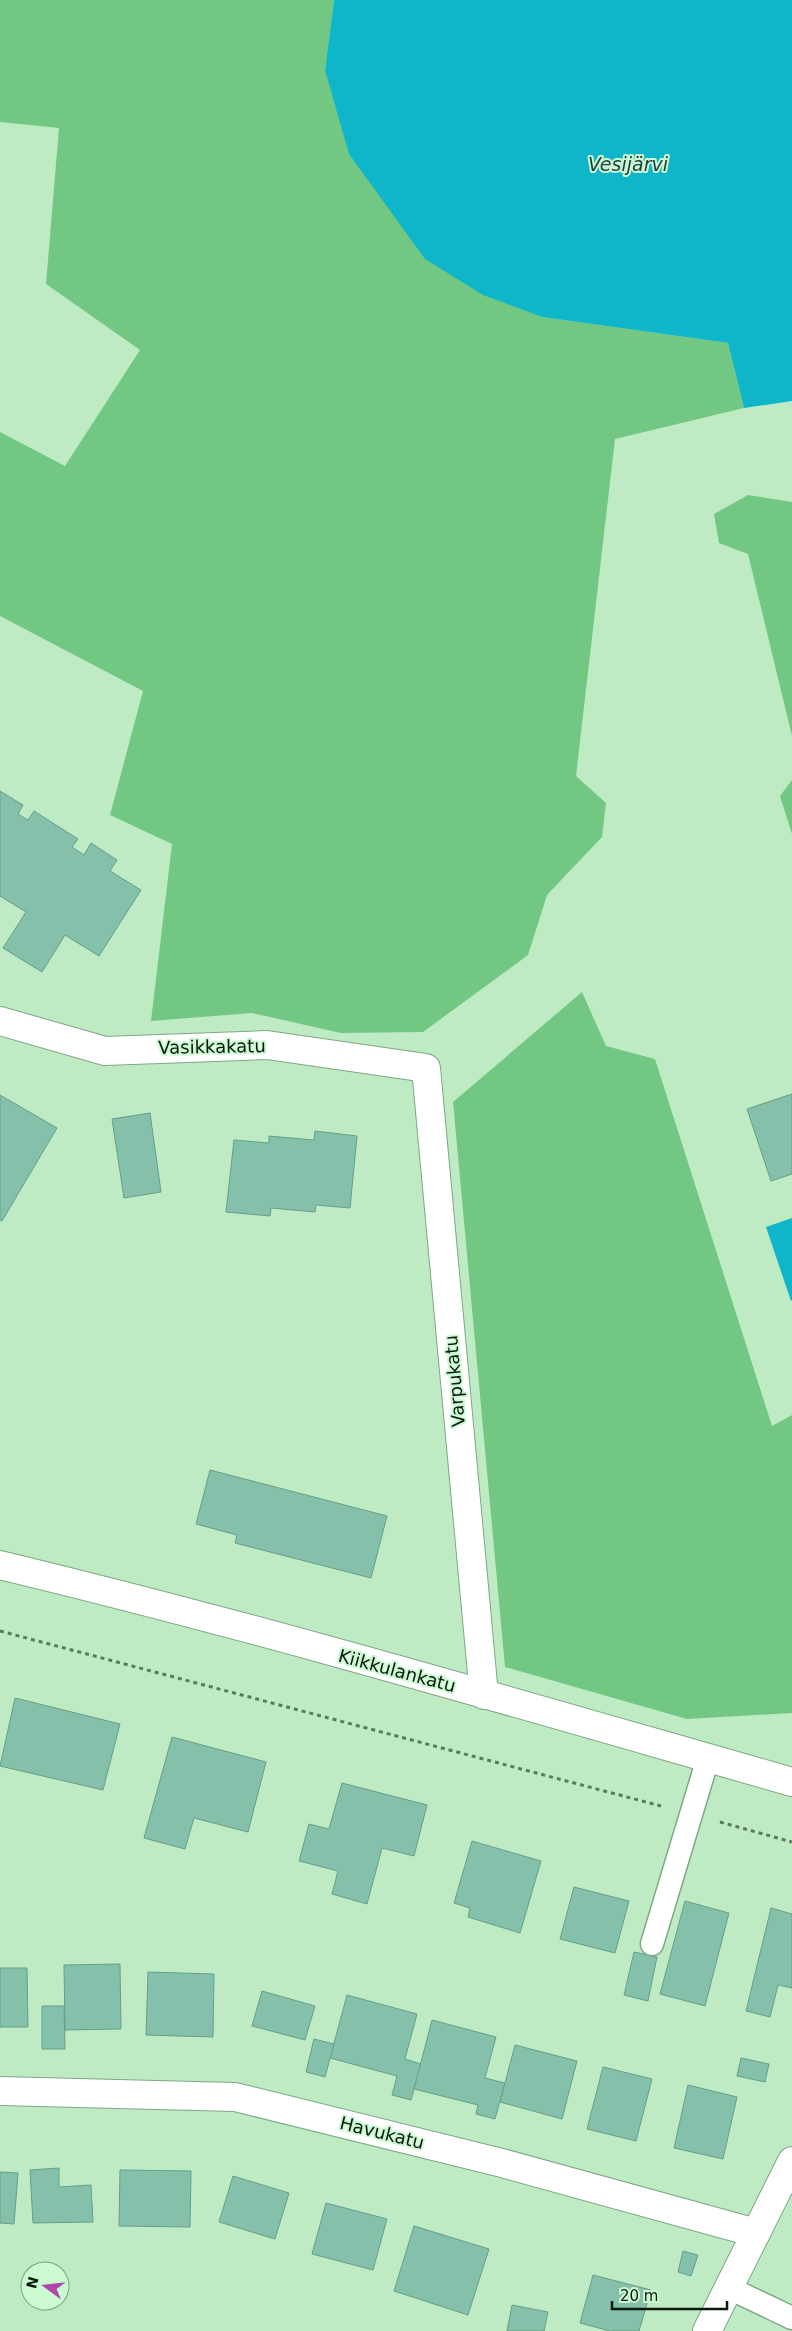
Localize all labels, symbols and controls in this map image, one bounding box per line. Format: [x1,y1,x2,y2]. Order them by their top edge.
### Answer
water label: Vesijärvi [588,153,669,175]
street label: Vasikkakatu [158,1035,266,1058]
street label: Varpukatu [440,1334,469,1428]
street label: Kiikkulankatu [336,1645,458,1696]
street label: Havukatu [338,2112,426,2153]
north arrow [20,2261,70,2311]
text: N [23,2275,42,2290]
scale bar [612,2278,727,2310]
text: 20 m [620,2287,658,2305]

